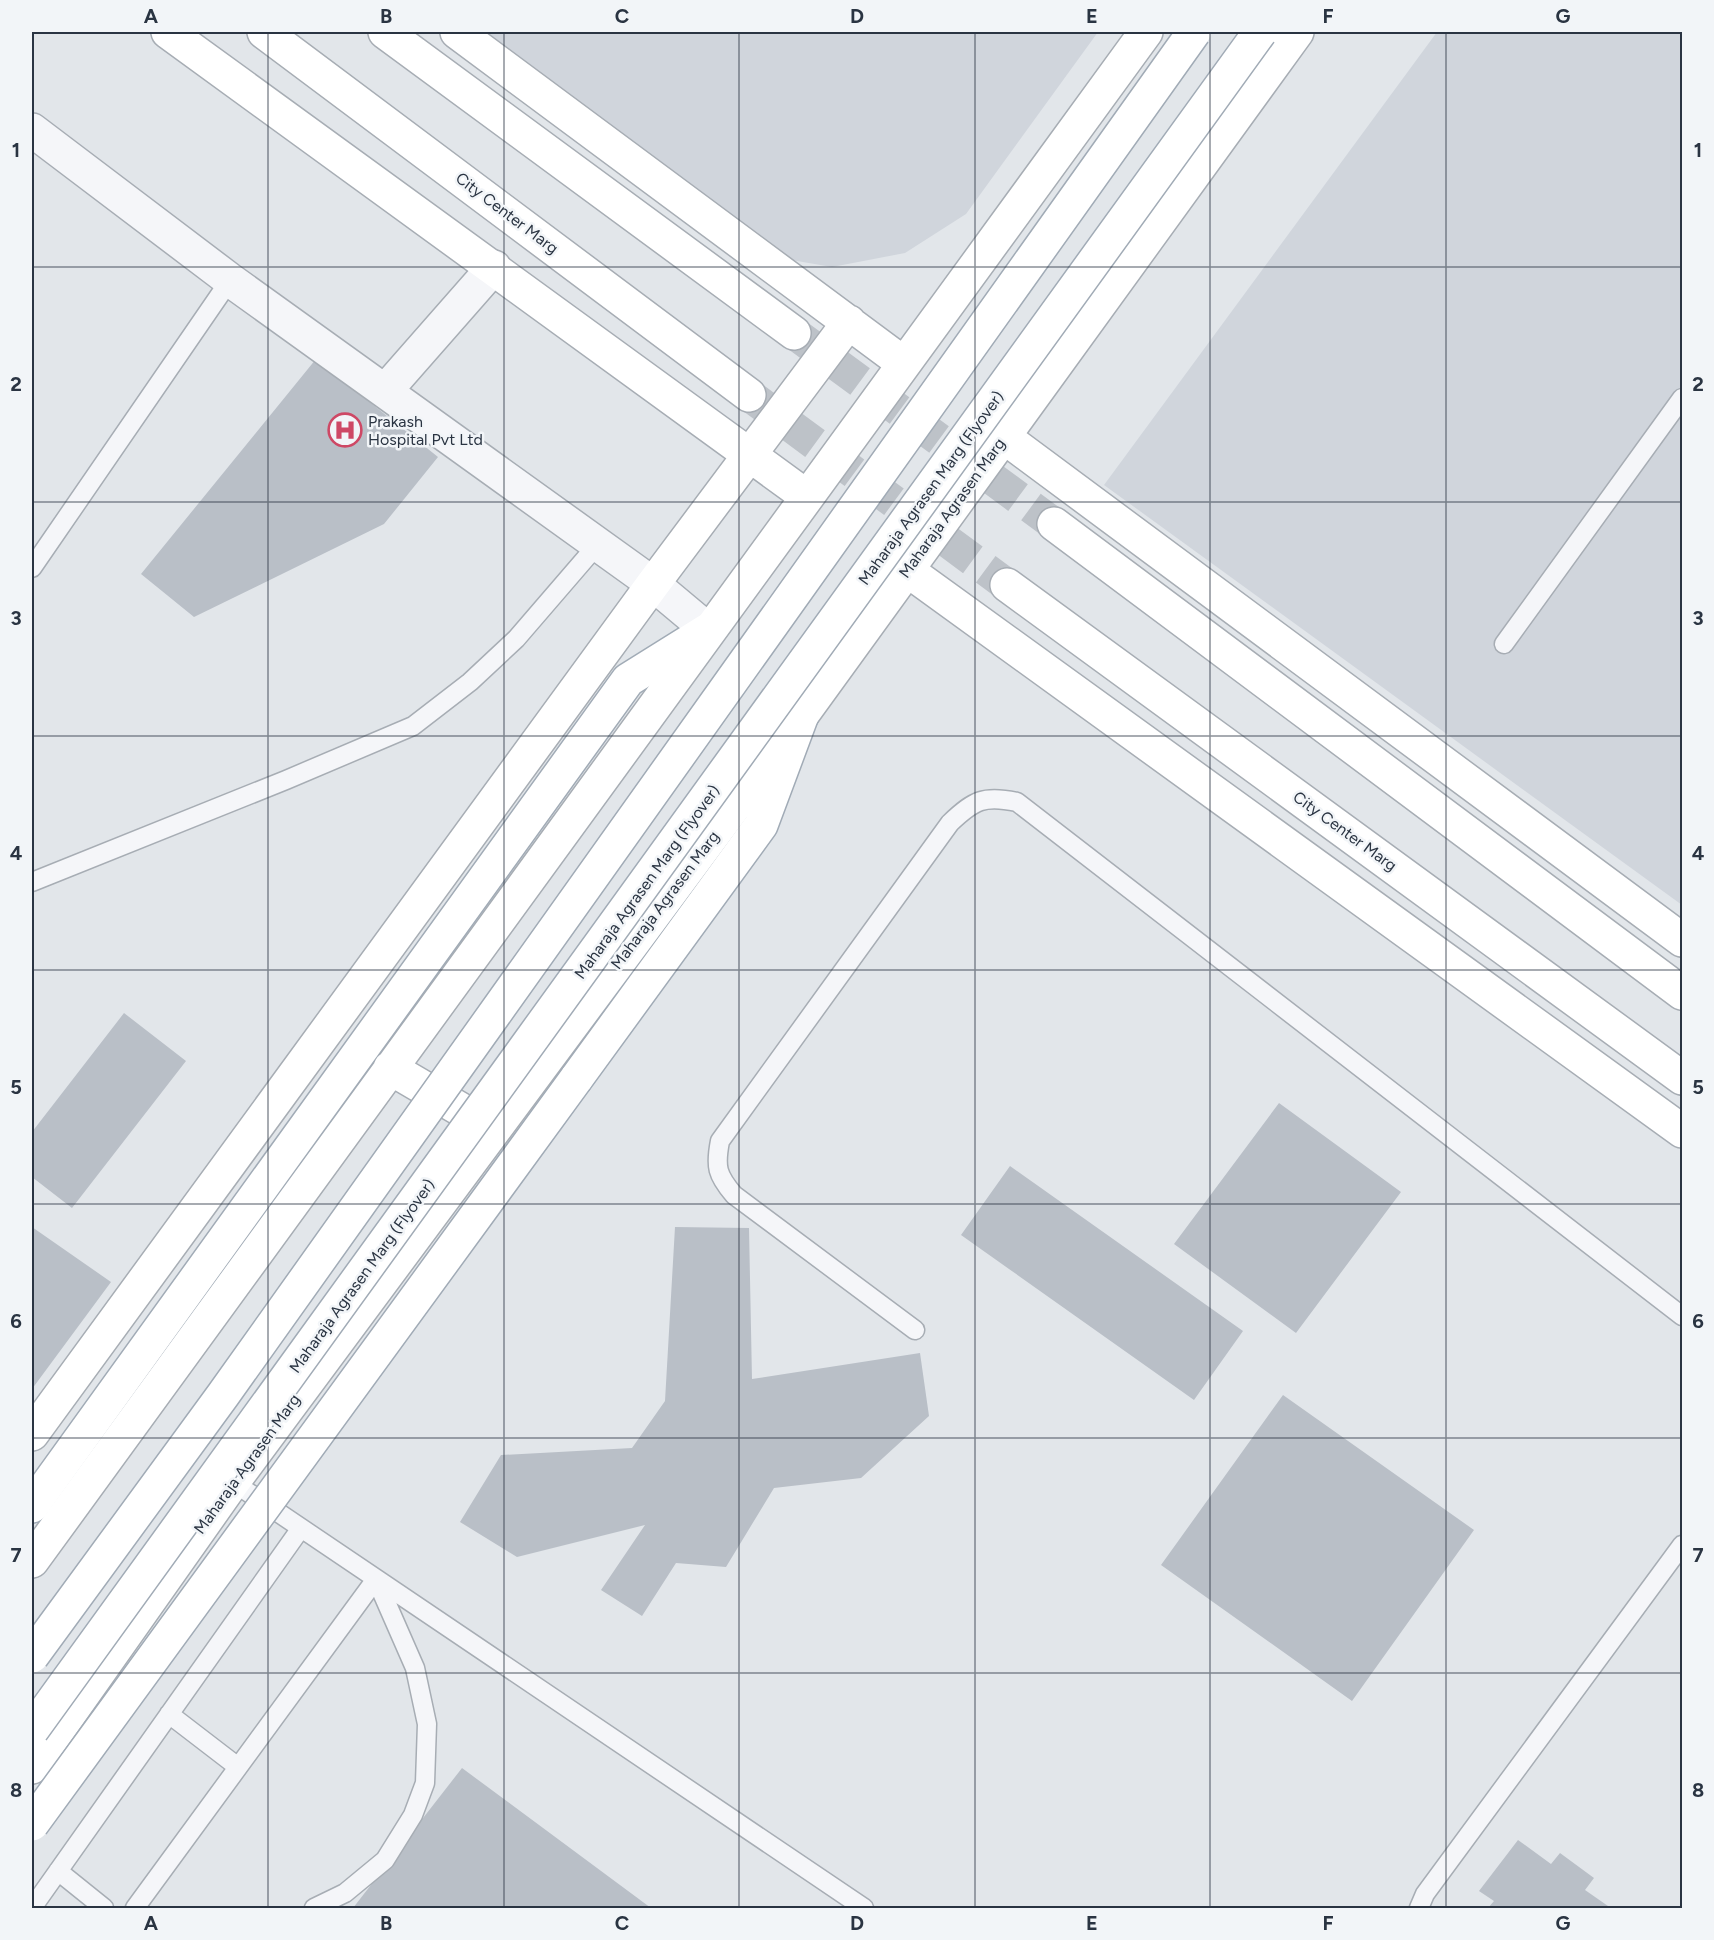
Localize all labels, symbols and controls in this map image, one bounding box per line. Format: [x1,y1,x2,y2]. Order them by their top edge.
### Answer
text: A [144,4,159,28]
text: B [380,4,392,28]
text: C [615,4,629,28]
text: D [850,4,864,28]
text: E [1086,4,1098,28]
text: F [1322,4,1334,28]
text: G [1556,4,1571,28]
text: 1 [12,138,20,162]
text: 1 [1694,138,1702,162]
street label: City Center Marg [452,168,562,258]
text: 2 [10,372,22,396]
text: 2 [1692,372,1704,396]
street label: Maharaja Agrasen Marg (Flyover) [854,387,1008,589]
hospital icon: Prakash Hospital Pvt Ltd [327,412,363,448]
place label: Prakash Hospital Pvt Ltd [368,412,483,449]
street label: Maharaja Agrasen Marg [895,434,1009,582]
text: 3 [10,606,22,630]
text: 3 [1692,606,1704,630]
street label: Maharaja Agrasen Marg (Flyover) [570,781,724,983]
street label: City Center Marg [1289,787,1401,875]
street label: Maharaja Agrasen Marg [607,827,723,973]
text: 4 [10,841,23,865]
text: 4 [1692,841,1705,865]
text: 5 [10,1075,22,1099]
text: 5 [1692,1075,1704,1099]
street label: Maharaja Agrasen Marg (Flyover) [285,1175,439,1377]
text: 6 [10,1309,22,1333]
text: 6 [1692,1309,1704,1333]
street label: Maharaja Agrasen Marg [190,1390,304,1538]
text: 7 [10,1543,22,1567]
text: 7 [1692,1543,1704,1567]
text: 8 [10,1778,22,1802]
text: 8 [1692,1778,1704,1802]
text: A [144,1911,159,1935]
text: B [380,1911,392,1935]
text: C [615,1911,629,1935]
text: D [850,1911,864,1935]
text: E [1086,1911,1098,1935]
text: F [1322,1911,1334,1935]
text: G [1556,1911,1571,1935]

